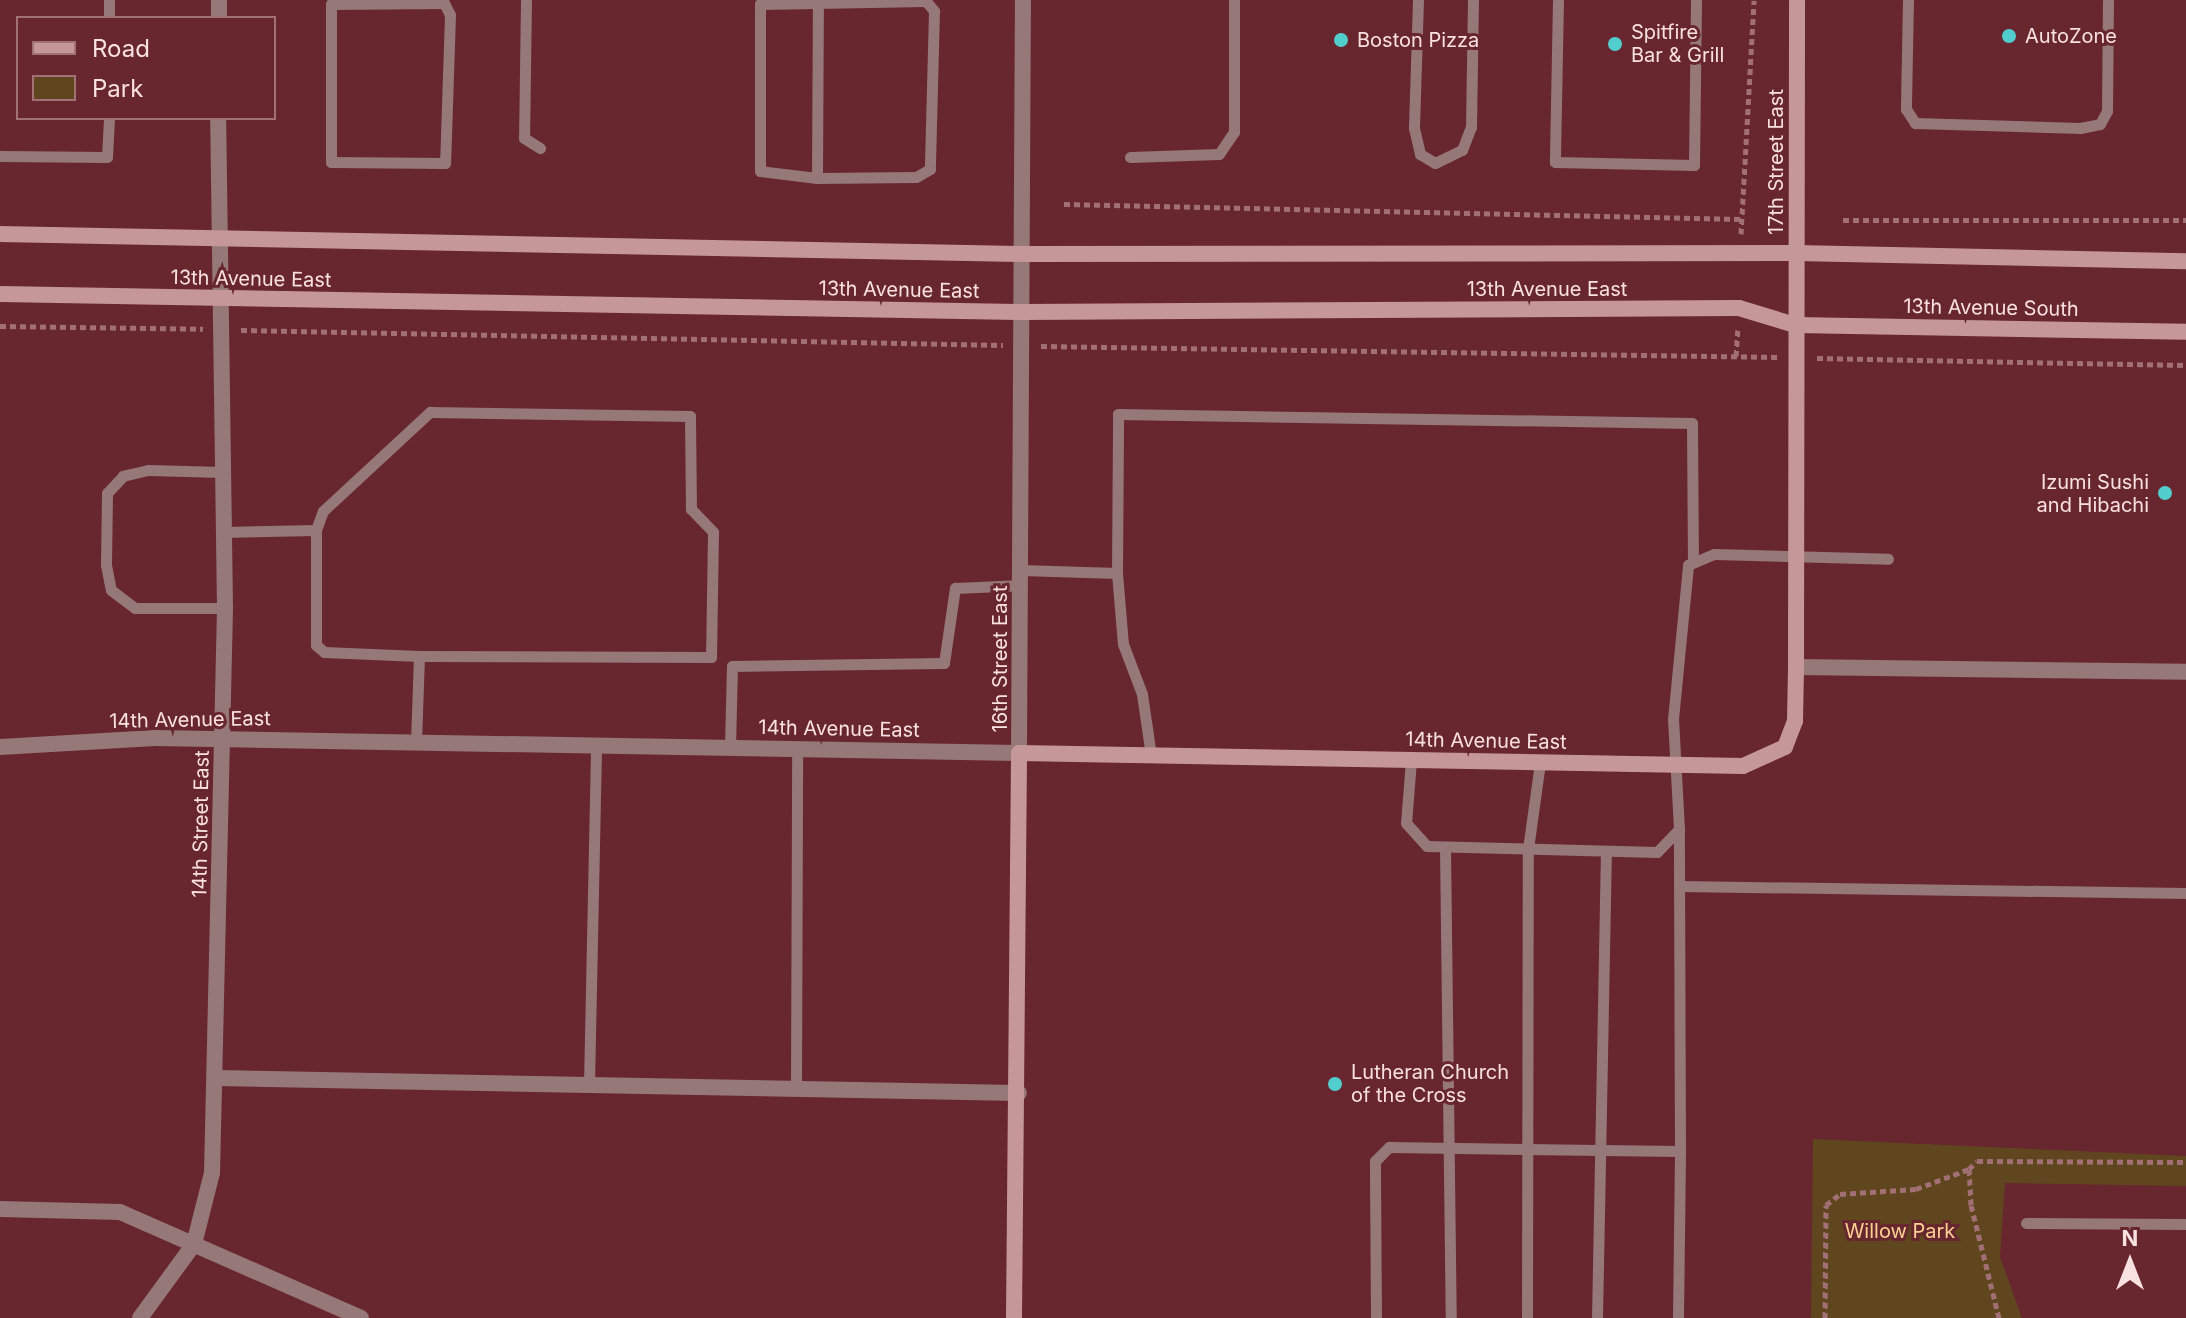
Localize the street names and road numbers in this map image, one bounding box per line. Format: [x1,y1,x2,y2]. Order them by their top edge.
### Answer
street label: 17th Street East [1764,89,1788,235]
street label: 13th Avenue East [170,266,332,292]
street label: 13th Avenue East [818,277,980,303]
street label: 13th Avenue East [1467,277,1627,301]
street label: 13th Avenue South [1903,294,2079,322]
street label: 16th Street East [988,586,1012,732]
street label: 14th Avenue East [109,707,271,733]
street label: 14th Avenue East [758,716,920,742]
street label: 14th Avenue East [1405,728,1567,754]
street label: 14th Street East [188,750,214,898]

